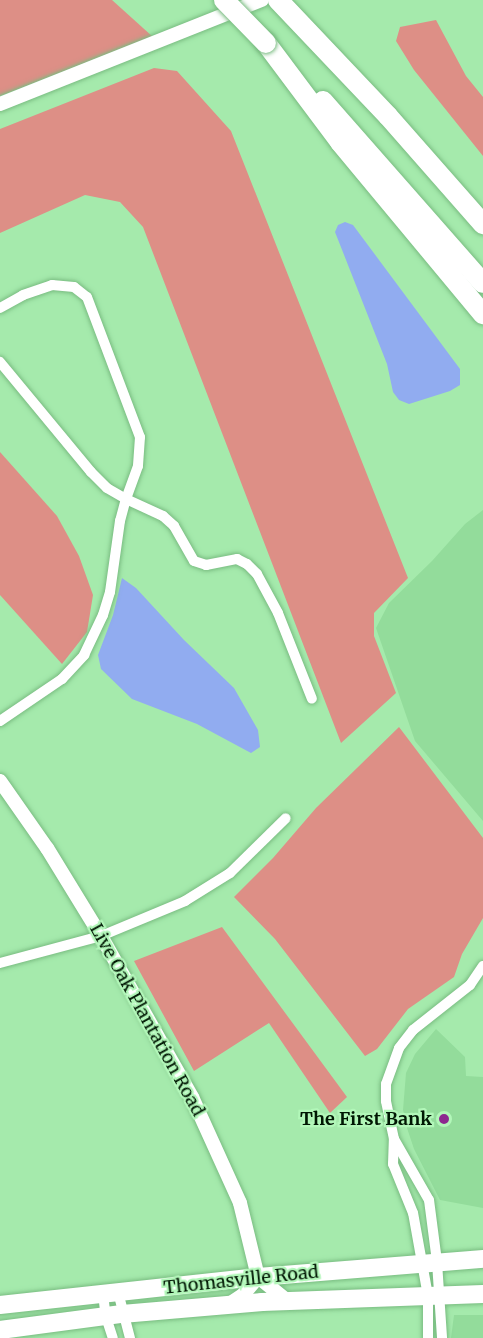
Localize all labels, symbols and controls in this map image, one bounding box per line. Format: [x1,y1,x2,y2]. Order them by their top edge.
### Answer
street label: Live Oak Plantation Road [85,920,209,1120]
place label: The First Bank [300,1108,432,1130]
marker: The First Bank [437,1112,451,1126]
street label: Thomasville Road [162,1261,320,1299]

